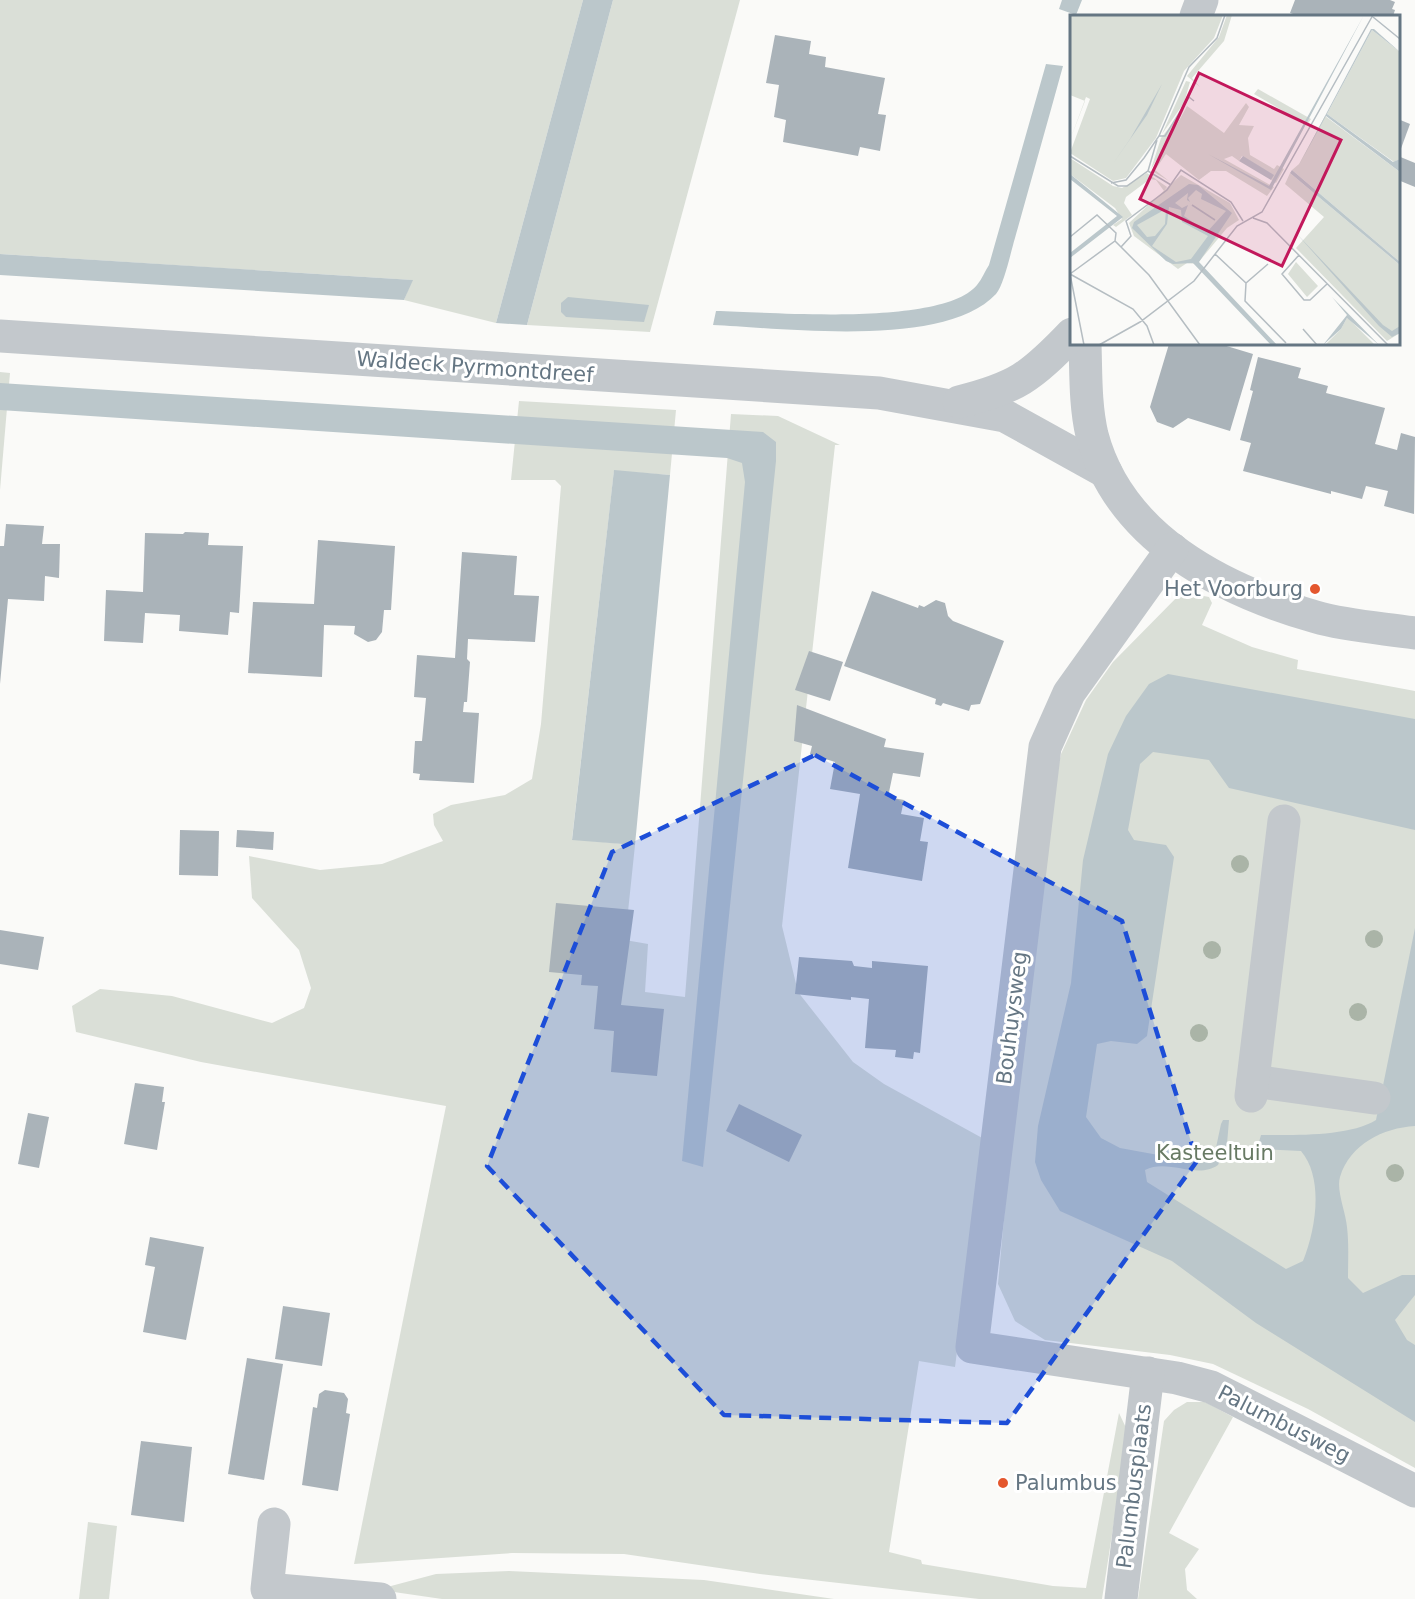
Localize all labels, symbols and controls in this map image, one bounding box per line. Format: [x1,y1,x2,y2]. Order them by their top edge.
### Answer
inset map [1070,15,1400,345]
street label: Waldeck Pyrmontdreef [356,347,595,387]
place label: Het Voorburg [1164,577,1303,601]
marker: Het Voorburg [1308,582,1322,596]
street label: Bouhuysweg [992,950,1032,1086]
park label: Kasteeltuin [1156,1141,1274,1165]
street label: Palumbusweg [1214,1380,1354,1468]
street label: Palumbusplaats [1112,1402,1156,1570]
place label: Palumbus [1015,1471,1117,1495]
marker: Palumbus [996,1476,1010,1490]

